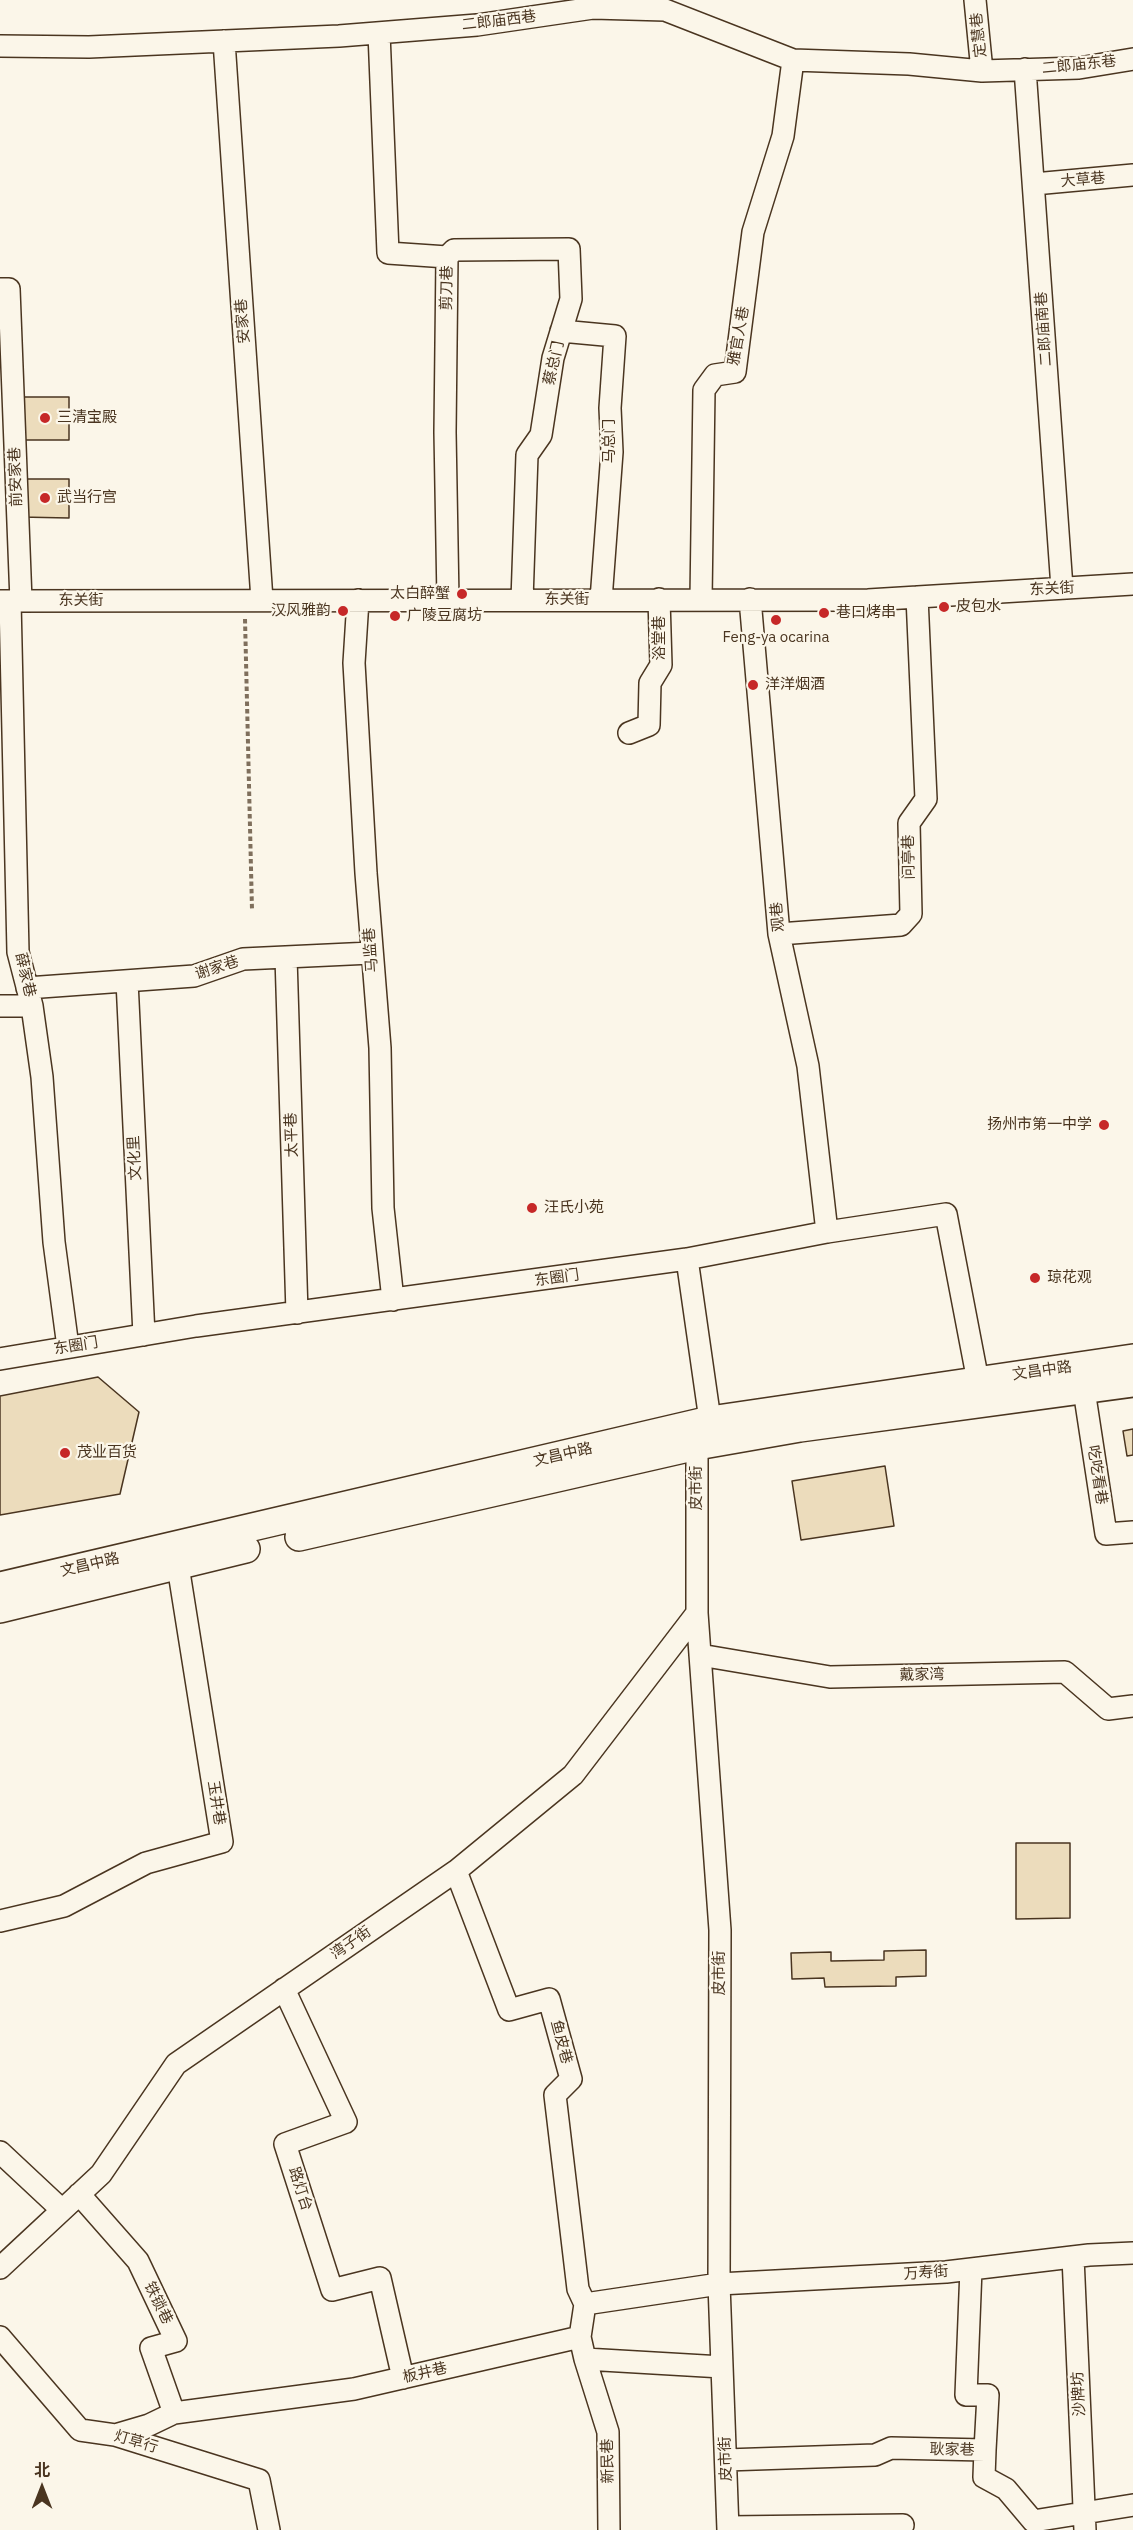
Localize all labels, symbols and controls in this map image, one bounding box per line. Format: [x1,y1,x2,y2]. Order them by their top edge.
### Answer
street label: 二郎庙西巷 [461,7,537,35]
street label: 定慧巷 [968,12,990,58]
street label: 二郎庙东巷 [1041,52,1117,78]
street label: 大草巷 [1060,169,1106,191]
street label: 剪刀巷 [438,265,456,311]
street label: 二郎庙南巷 [1032,291,1056,367]
street label: 安家巷 [232,298,254,344]
street label: 雅官人巷 [725,305,753,367]
street label: 蔡总门 [540,339,568,387]
place label: 三清宝殿 [57,409,117,427]
marker: 三清宝殿 [38,411,52,425]
street label: 马总门 [601,419,619,463]
street label: 前安家巷 [6,447,26,507]
place label: 武当行宫 [57,489,117,507]
marker: 武当行宫 [38,491,52,505]
street label: 东关街 [1029,579,1075,599]
place label: 太白醉蟹 [390,585,450,603]
marker: 太白醉蟹 [455,587,469,601]
street label: 东关街 [545,591,589,609]
street label: 东关街 [59,592,103,610]
place label: 皮包水 [956,598,1001,616]
marker: 皮包水 [937,600,951,614]
place label: 汉风雅韵 [271,602,331,620]
marker: 汉风雅韵 [336,604,350,618]
place label: 巷口烤串 [836,604,896,622]
marker: 巷口烤串 [817,606,831,620]
place label: 广陵豆腐坊 [407,607,482,625]
marker: 广陵豆腐坊 [388,609,402,623]
marker: Feng-ya ocarina [769,613,783,627]
street label: 浴堂巷 [651,616,669,660]
place label: Feng-ya ocarina [722,629,830,647]
place label: 洋洋烟酒 [765,676,825,694]
marker: 洋洋烟酒 [746,678,760,692]
street label: 问亭巷 [900,834,918,880]
street label: 观巷 [768,901,788,933]
street label: 马监巷 [360,927,382,973]
street label: 薛家巷 [11,951,39,999]
street label: 谢家巷 [193,952,241,984]
street label: 太平巷 [282,1112,302,1158]
place label: 扬州市第一中学 [987,1116,1092,1134]
marker: 扬州市第一中学 [1097,1118,1111,1132]
street label: 文化里 [125,1135,145,1181]
place label: 汪氏小苑 [544,1199,604,1217]
marker: 汪氏小苑 [525,1201,539,1215]
street label: 东圈门 [533,1266,581,1290]
place label: 琼花观 [1047,1269,1092,1287]
marker: 琼花观 [1028,1271,1042,1285]
street label: 东圈门 [52,1334,100,1358]
street label: 文昌中路 [1011,1358,1073,1384]
street label: 文昌中路 [532,1439,594,1471]
place label: 茂业百货 [77,1444,137,1462]
street label: 吃吃看巷 [1083,1444,1111,1506]
marker: 茂业百货 [58,1446,72,1460]
street label: 皮市街 [688,1466,706,1510]
street label: 文昌中路 [59,1549,121,1581]
street label: 戴家湾 [899,1666,945,1684]
street label: 玉井巷 [204,1779,228,1827]
street label: 湾子街 [327,1923,375,1963]
street label: 皮市街 [711,1951,729,1995]
street label: 鱼皮巷 [546,2018,576,2066]
street label: 路灯台 [284,2165,316,2213]
street label: 万寿街 [903,2262,949,2284]
street label: 铁锁巷 [140,2279,176,2327]
street label: 板井巷 [401,2359,449,2387]
street label: 沙牌坊 [1069,2371,1089,2417]
street label: 灯草行 [112,2427,160,2457]
street label: 皮市街 [716,2436,736,2482]
street label: 新民巷 [599,2438,617,2484]
street label: 耿家巷 [929,2441,975,2459]
north arrow [12,2458,72,2518]
text: 北 [34,2460,50,2480]

